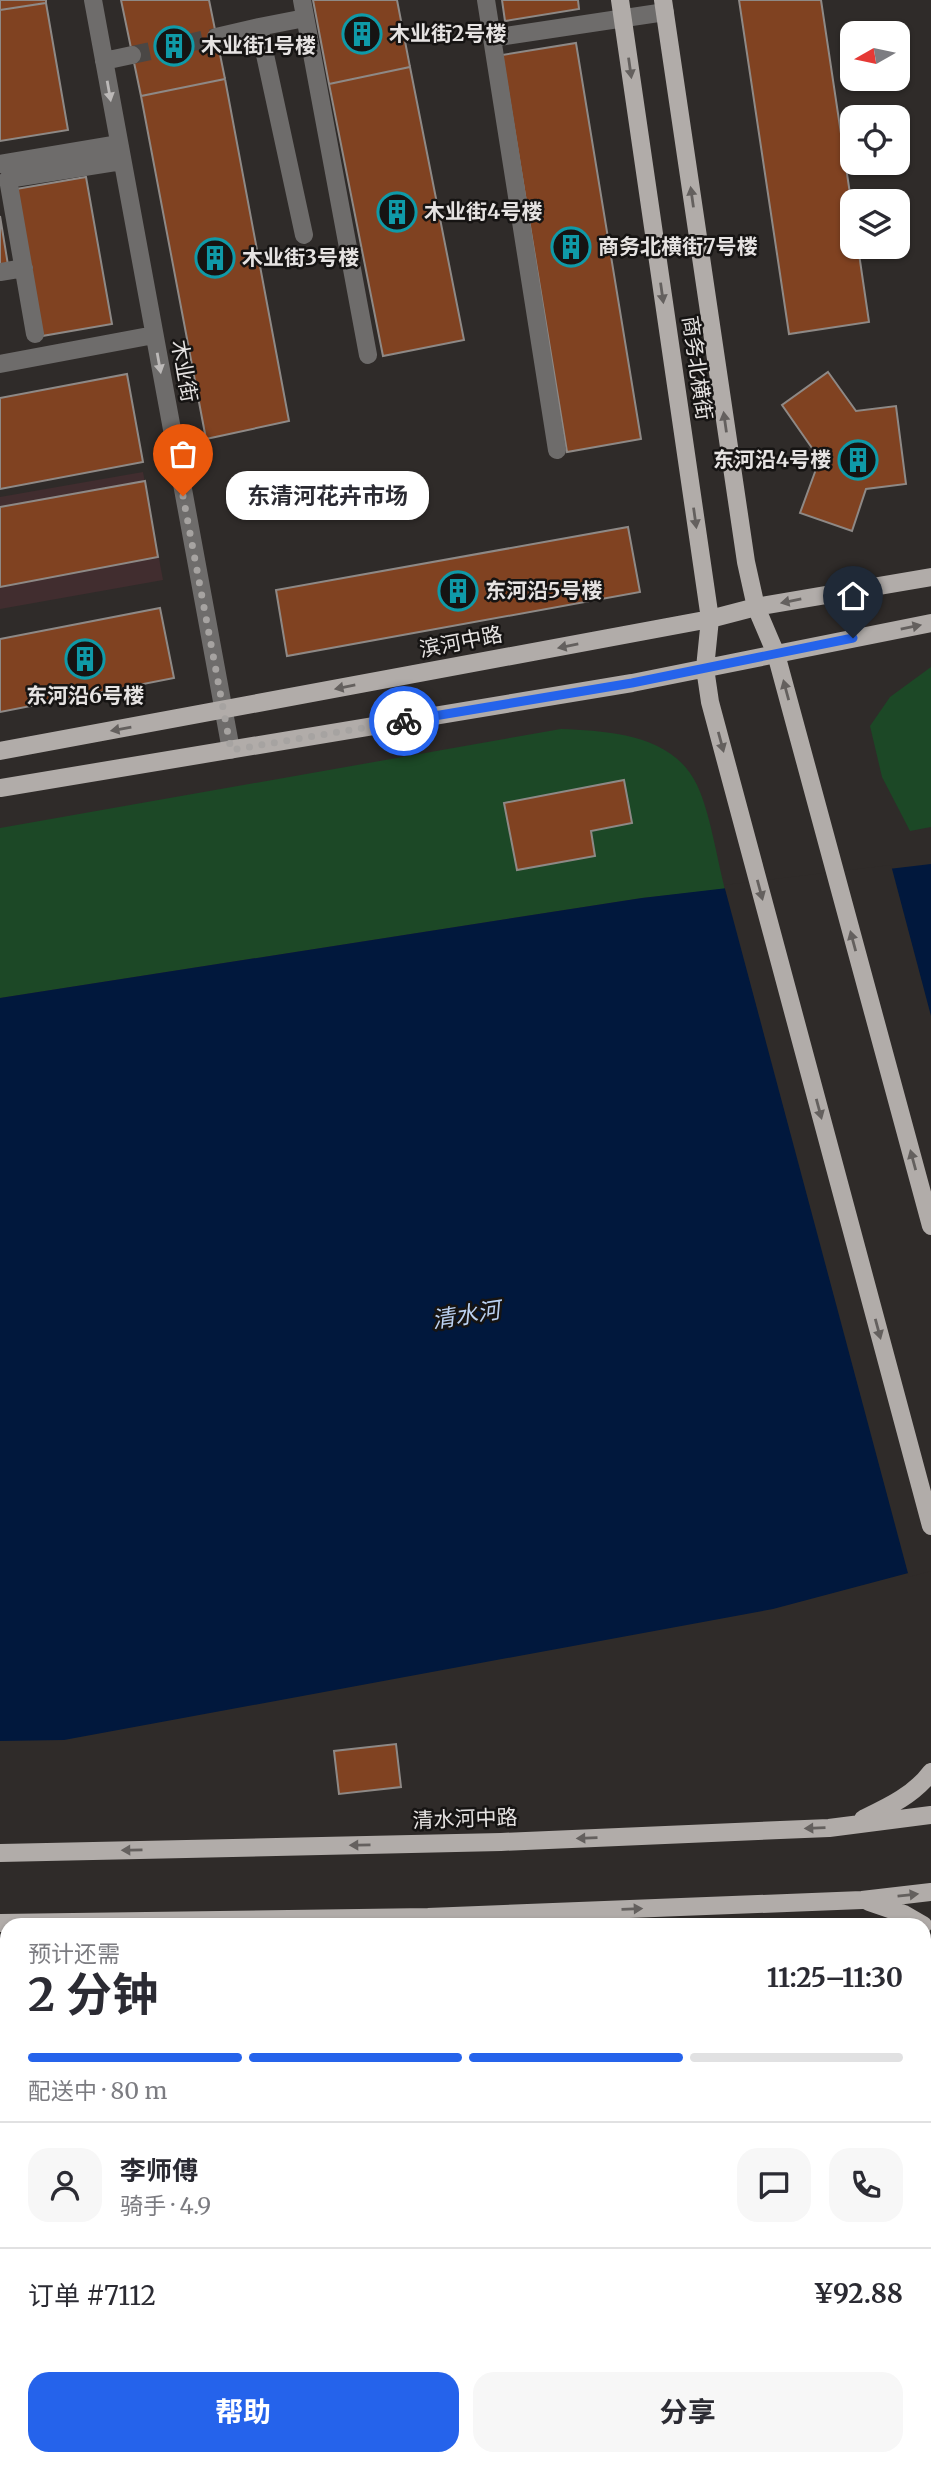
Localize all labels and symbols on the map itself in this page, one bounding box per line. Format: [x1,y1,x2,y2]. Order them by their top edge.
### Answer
building icon: 木业街2号楼 [341,13,383,55]
place label: 木业街2号楼 [389,20,506,47]
north arrow [840,21,910,91]
building icon: 木业街1号楼 [153,25,195,67]
place label: 木业街1号楼 [201,32,316,59]
one-way arrow [624,57,635,79]
one-way arrow [104,80,115,102]
one-way arrow [686,186,697,208]
building icon: 木业街4号楼 [376,191,418,233]
place label: 木业街4号楼 [424,198,542,225]
building icon: 商务北横街7号楼 [550,226,592,268]
place label: 商务北横街7号楼 [598,233,758,260]
building icon: 木业街3号楼 [194,237,236,279]
place label: 木业街3号楼 [242,244,359,271]
one-way arrow [657,282,668,304]
street label: 商务北横街 [677,314,718,422]
street label: 木业街 [166,338,203,404]
one-way arrow [154,352,165,374]
one-way arrow [719,411,730,433]
pin [153,424,213,496]
building icon: 东河沿4号楼 [837,439,879,481]
place label: 东河沿4号楼 [713,446,831,473]
callout: 东清河花卉市场 [225,472,428,520]
one-way arrow [690,507,701,529]
pin [823,566,883,638]
building icon: 东河沿5号楼 [437,570,479,612]
place label: 东河沿5号楼 [485,577,602,604]
one-way arrow [780,596,802,607]
street label: 滨河中路 [417,620,505,663]
one-way arrow [900,621,922,632]
building icon: 东河沿6号楼 [64,638,106,680]
one-way arrow [557,640,579,651]
one-way arrow [780,680,790,701]
place label: 东河沿6号楼 [26,682,144,709]
one-way arrow [334,682,356,693]
courier [369,686,439,756]
one-way arrow [110,723,132,734]
one-way arrow [716,731,727,753]
one-way arrow [756,879,766,900]
one-way arrow [847,930,858,952]
one-way arrow [815,1099,825,1120]
one-way arrow [907,1149,918,1171]
water label: 清水河 [430,1294,506,1334]
one-way arrow [873,1318,884,1340]
street label: 清水河中路 [412,1803,518,1834]
one-way arrow [803,1823,825,1834]
one-way arrow [576,1833,598,1844]
one-way arrow [349,1839,371,1851]
one-way arrow [121,1844,143,1856]
one-way arrow [897,1889,919,1900]
one-way arrow [621,1904,643,1915]

